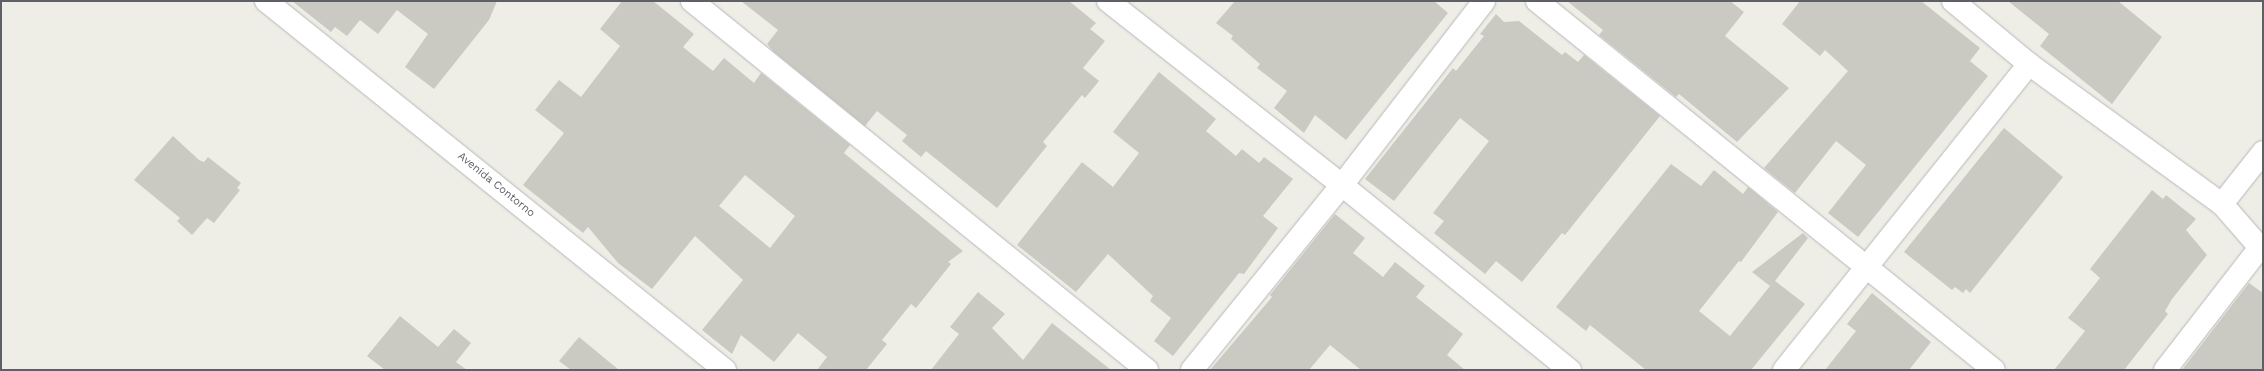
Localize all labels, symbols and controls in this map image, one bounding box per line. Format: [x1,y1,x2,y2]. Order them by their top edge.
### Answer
street label: Avenida Contorno [455,150,537,220]

